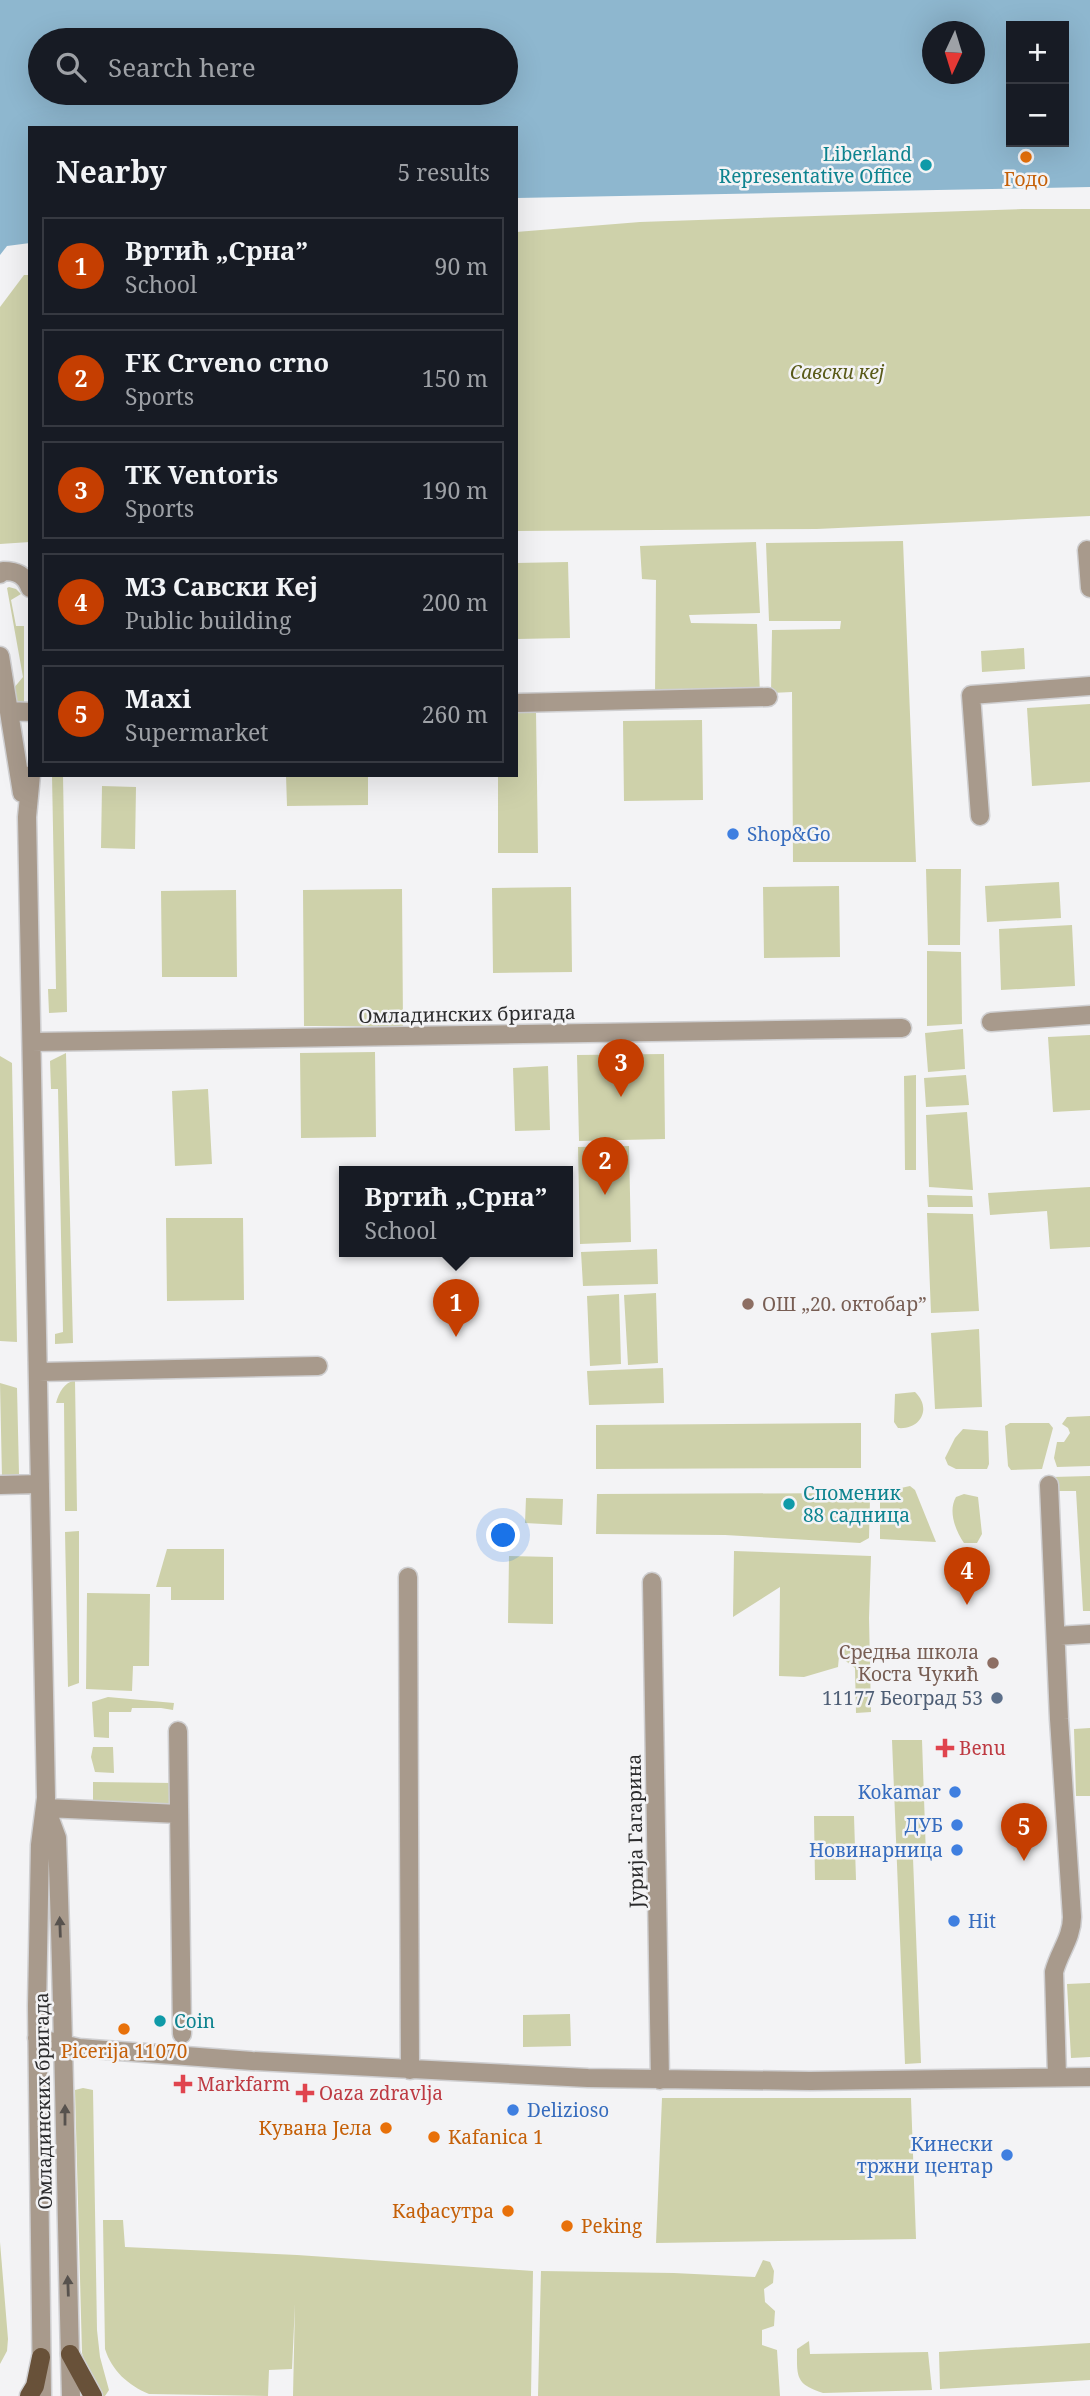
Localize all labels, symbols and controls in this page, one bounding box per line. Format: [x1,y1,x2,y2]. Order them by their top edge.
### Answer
north arrow [922,21,985,84]
map controls [1006,21,1069,147]
button: + [1006,21,1069,84]
search box [28,28,518,105]
icon: search [52,48,90,86]
text: Search here [108,49,256,85]
button: − [1006,84,1069,147]
place label: Liberland Representative Office [719,141,912,189]
marker: Годо [1018,149,1034,165]
text: Nearby [56,151,167,192]
text: 5 results [397,156,490,188]
marker: Liberland Representative Office [918,157,934,173]
place label: Годо [1004,166,1048,192]
text: Вртић „Срна” [125,232,308,268]
text: 1 [75,250,88,282]
text: 90 m [435,250,488,282]
text: School [125,268,197,300]
text: FK Crveno crno [125,344,329,380]
park label: Савски кеј [790,359,885,385]
text: 2 [75,362,88,394]
text: 150 m [422,362,488,394]
text: Sports [125,380,194,412]
text: TK Ventoris [125,456,278,492]
text: 3 [75,474,88,506]
text: 190 m [422,474,488,506]
text: Sports [125,492,194,524]
text: МЗ Савски Кеј [125,568,318,604]
text: 4 [75,586,88,618]
text: 200 m [422,586,488,618]
text: Public building [125,604,291,636]
text: Maxi [125,680,191,716]
text: 5 [75,698,88,730]
text: 260 m [422,698,488,730]
text: Supermarket [125,716,268,748]
place label: Shop&Go [747,821,831,847]
marker: Shop&Go [725,826,741,842]
street label: Омладинских бригада [358,999,576,1029]
pin: 3 [598,1039,644,1097]
pin: 2 [582,1137,628,1195]
popup [339,1166,573,1257]
text: Вртић „Срна” [364,1178,548,1214]
text: School [364,1214,437,1246]
pin: 1 [433,1279,479,1337]
place label: ОШ „20. октобар” [762,1291,927,1317]
marker: ОШ „20. октобар” [740,1296,756,1312]
place label: Споменик 88 садница [803,1480,910,1528]
marker: Споменик 88 садница [781,1496,797,1512]
your location [486,1518,520,1552]
pin: 4 [944,1547,990,1605]
place label: Средња школа Коста Чукић [839,1639,979,1687]
marker: Средња школа Коста Чукић [985,1655,1001,1671]
place label: 11177 Београд 53 [822,1685,983,1711]
marker: 11177 Београд 53 [989,1690,1005,1706]
place label: Benu [959,1735,1006,1761]
marker: Benu [937,1740,953,1756]
street label: Јурија Гагарина [621,1754,649,1909]
place label: Kokamar [858,1779,941,1805]
marker: Kokamar [947,1784,963,1800]
pin: 5 [1001,1803,1047,1861]
place label: ДУБ [905,1812,943,1838]
marker: ДУБ [949,1817,965,1833]
place label: Новинарница [809,1837,943,1863]
marker: Новинарница [949,1842,965,1858]
place label: Hit [968,1908,996,1934]
marker: Hit [946,1913,962,1929]
one-way arrow [55,1916,66,1938]
street label: Омладинских бригада [28,1992,58,2210]
place label: Coin [174,2008,215,2034]
marker: Coin [152,2013,168,2029]
marker: Picerija 11070 [116,2021,132,2037]
place label: Picerija 11070 [61,2038,187,2064]
place label: Markfarm [197,2071,290,2097]
marker: Markfarm [175,2076,191,2092]
place label: Oaza zdravlja [319,2080,443,2106]
marker: Oaza zdravlja [297,2085,313,2101]
place label: Delizioso [527,2097,609,2123]
marker: Delizioso [505,2102,521,2118]
one-way arrow [59,2104,71,2126]
place label: Кувана Јела [258,2115,372,2141]
marker: Кувана Јела [378,2120,394,2136]
place label: Kafanica 1 [448,2124,544,2150]
marker: Kafanica 1 [426,2129,442,2145]
place label: Кинески тржни центар [857,2131,993,2179]
marker: Кинески тржни центар [999,2147,1015,2163]
place label: Кафасутра [392,2198,494,2224]
marker: Кафасутра [500,2203,516,2219]
place label: Peking [581,2213,642,2239]
marker: Peking [559,2218,575,2234]
one-way arrow [62,2275,73,2297]

